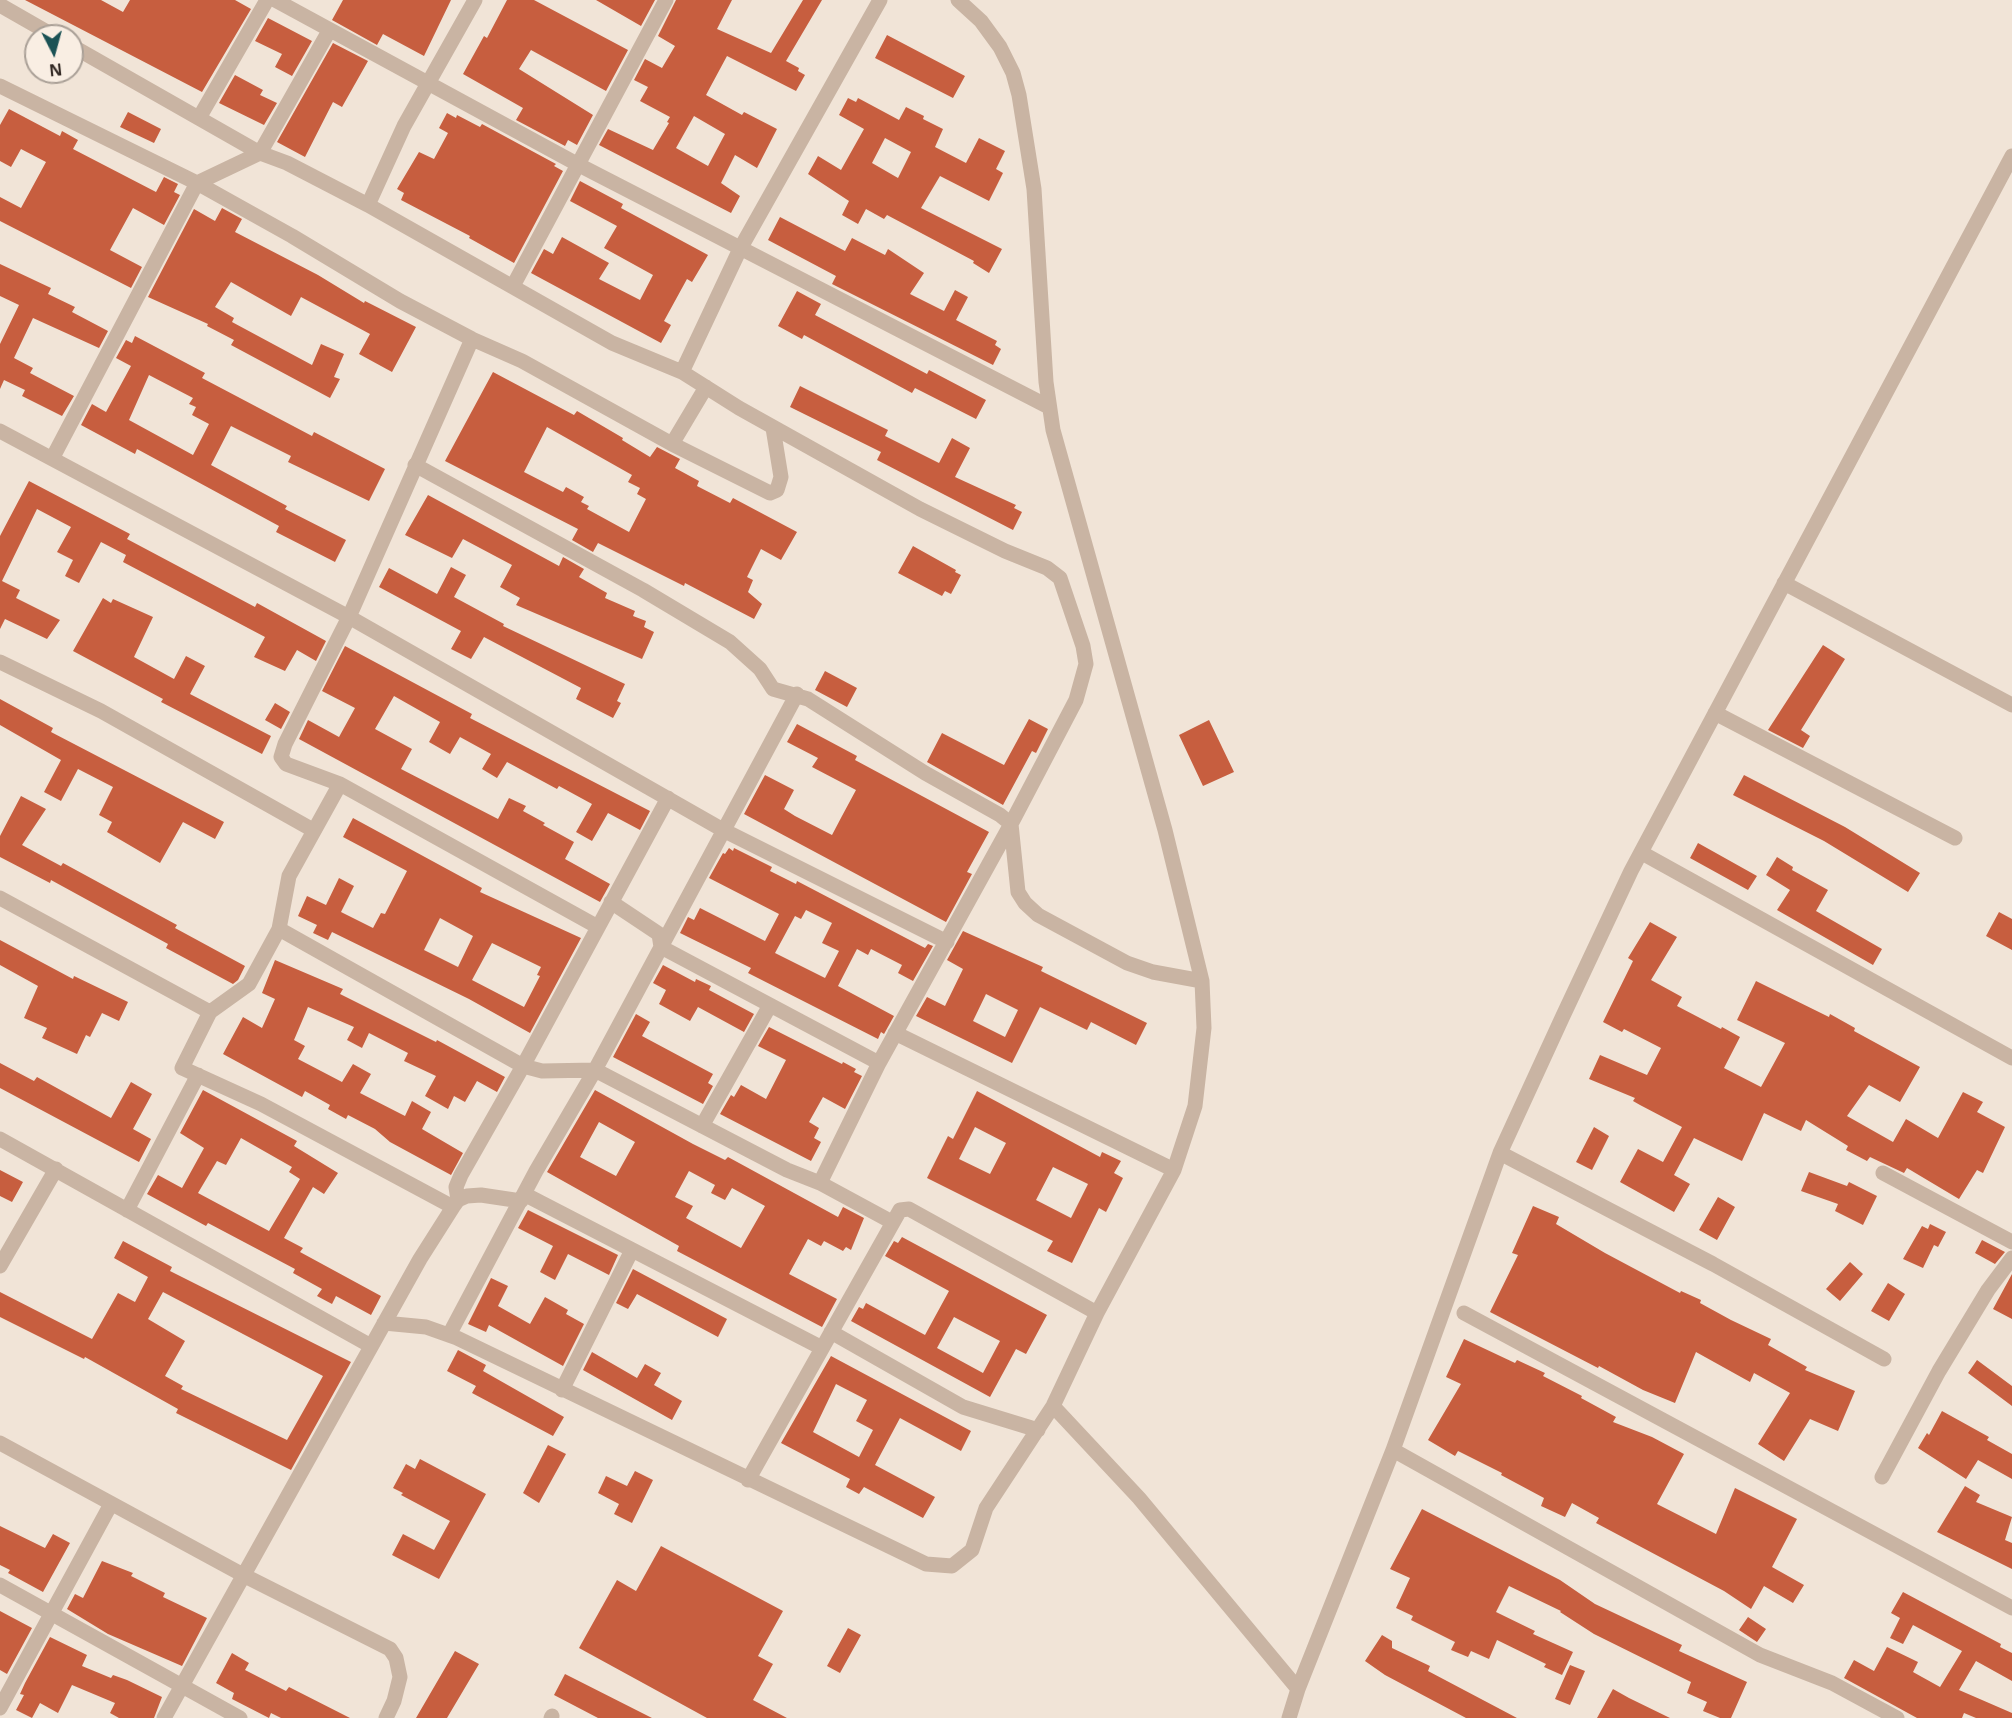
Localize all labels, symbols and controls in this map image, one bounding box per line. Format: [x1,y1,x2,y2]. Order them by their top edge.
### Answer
north arrow [24,24,84,84]
text: N [48,58,63,82]

